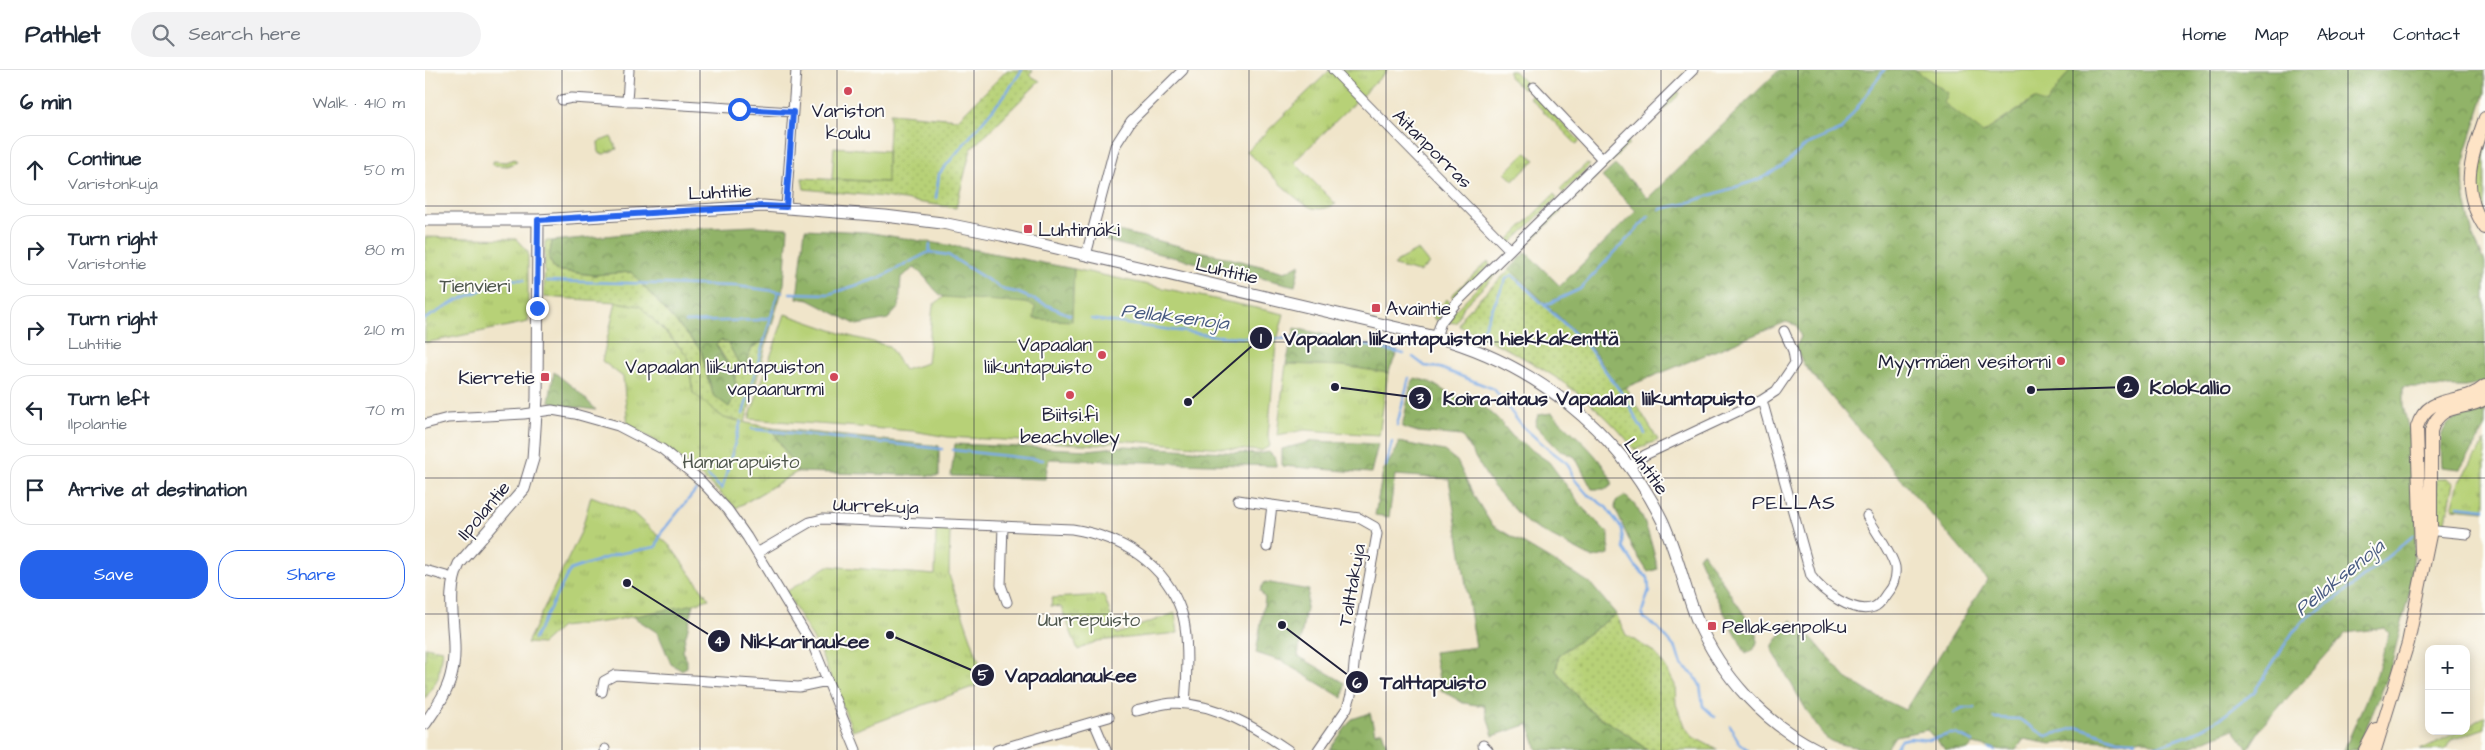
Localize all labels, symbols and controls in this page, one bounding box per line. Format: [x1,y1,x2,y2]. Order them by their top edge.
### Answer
search box [131,12,481,57]
text: Pathlet [25,18,101,52]
icon: search [149,21,177,49]
text: Search here [189,21,301,48]
text: Home [2182,22,2227,47]
text: Map [2255,22,2289,47]
text: About [2317,22,2365,47]
text: Contact [2393,22,2460,47]
marker: Variston koulu [842,85,854,97]
text: 6 min [20,88,72,117]
text: Walk · 410 m [313,92,405,114]
route start [728,98,751,121]
place label: Variston koulu [812,98,884,147]
street label: Aitanporras [1386,103,1478,195]
text: Continue [68,146,142,173]
icon: ahead [21,156,49,184]
text: 50 m [364,159,404,181]
text: Varistonkuja [68,173,158,195]
street label: Luhtitie [688,177,753,208]
place label: Luhtimäki [1038,217,1120,244]
marker: Luhtimäki [1022,223,1034,235]
text: Turn right [68,226,157,253]
icon: right [21,236,49,264]
text: 80 m [365,239,404,261]
street label: Luhtitie [1193,251,1261,292]
text: Varistontie [68,253,146,275]
park label: Tienvieri [440,273,511,300]
place label: Avaintie [1386,296,1451,323]
route end [526,297,549,320]
water label: Pellaksenoja [1119,297,1231,338]
marker: Avaintie [1370,302,1382,314]
text: Turn right [68,306,157,333]
icon: right [21,316,49,344]
text: 210 m [364,319,404,341]
callout: Vapaalan liikuntapuiston hiekkakenttä [1249,320,1629,355]
text: Vapaalan liikuntapuiston hiekkakenttä [1282,325,1619,353]
text: 1 [1260,328,1262,349]
place label: Vapaalan liikuntapuisto [984,332,1092,381]
text: Luhtitie [68,333,122,355]
marker: Vapaalan liikuntapuisto [1096,349,1108,361]
place label: Myyrmäen vesitorni [1878,349,2051,377]
place label: Vapaalan liikuntapuiston vapaanurmi [625,354,824,403]
marker: Myyrmäen vesitorni [2055,355,2067,367]
place label: Kierretie [458,365,535,392]
callout: Kolokallio [2115,370,2241,405]
marker: Kierretie [539,371,551,383]
marker: Vapaalan liikuntapuiston vapaanurmi [828,371,840,383]
text: Kolokallio [2150,374,2231,402]
text: 2 [2123,377,2133,398]
callout: Koira-aitaus Vapaalan liikuntapuisto [1408,380,1766,415]
text: Koira-aitaus Vapaalan liikuntapuisto [1443,385,1756,413]
text: Turn left [68,386,149,413]
text: 3 [1415,388,1424,409]
marker: Biitsi.fi beachvolley [1064,389,1076,401]
icon: left [21,396,49,424]
text: 70 m [365,399,404,421]
place label: Biitsi.fi beachvolley [1020,402,1120,452]
text: Ilpolantie [68,413,127,435]
street label: Luhtitie [1616,433,1675,501]
park label: Hamarapuisto [683,449,800,476]
street label: Ilpolantie [451,475,517,547]
icon: arrive [21,476,49,504]
text: Arrive at destination [68,477,247,504]
district label: PELLAS [1752,489,1836,517]
street label: Uurrekuja [833,492,920,522]
water label: Pellaksenoja [2289,532,2391,623]
street label: Talttakuja [1332,541,1373,629]
button: Save [20,550,208,599]
button: Share [218,550,405,599]
park label: Uurrepuisto [1038,607,1141,634]
place label: Pellaksenpolku [1722,614,1847,641]
marker: Pellaksenpolku [1706,620,1718,632]
callout: Nikkarinaukee [706,624,880,659]
text: Nikkarinaukee [741,628,869,656]
text: 4 [714,631,725,652]
map controls [2425,645,2470,735]
button: + [2425,645,2470,690]
callout: Vapaalanaukee [970,657,1147,692]
text: Vapaalanaukee [1004,662,1137,690]
text: 5 [978,665,989,686]
callout: Talttapuisto [1345,665,1496,700]
text: Talttapuisto [1379,669,1487,697]
text: 6 [1352,673,1362,694]
button: − [2425,690,2470,735]

